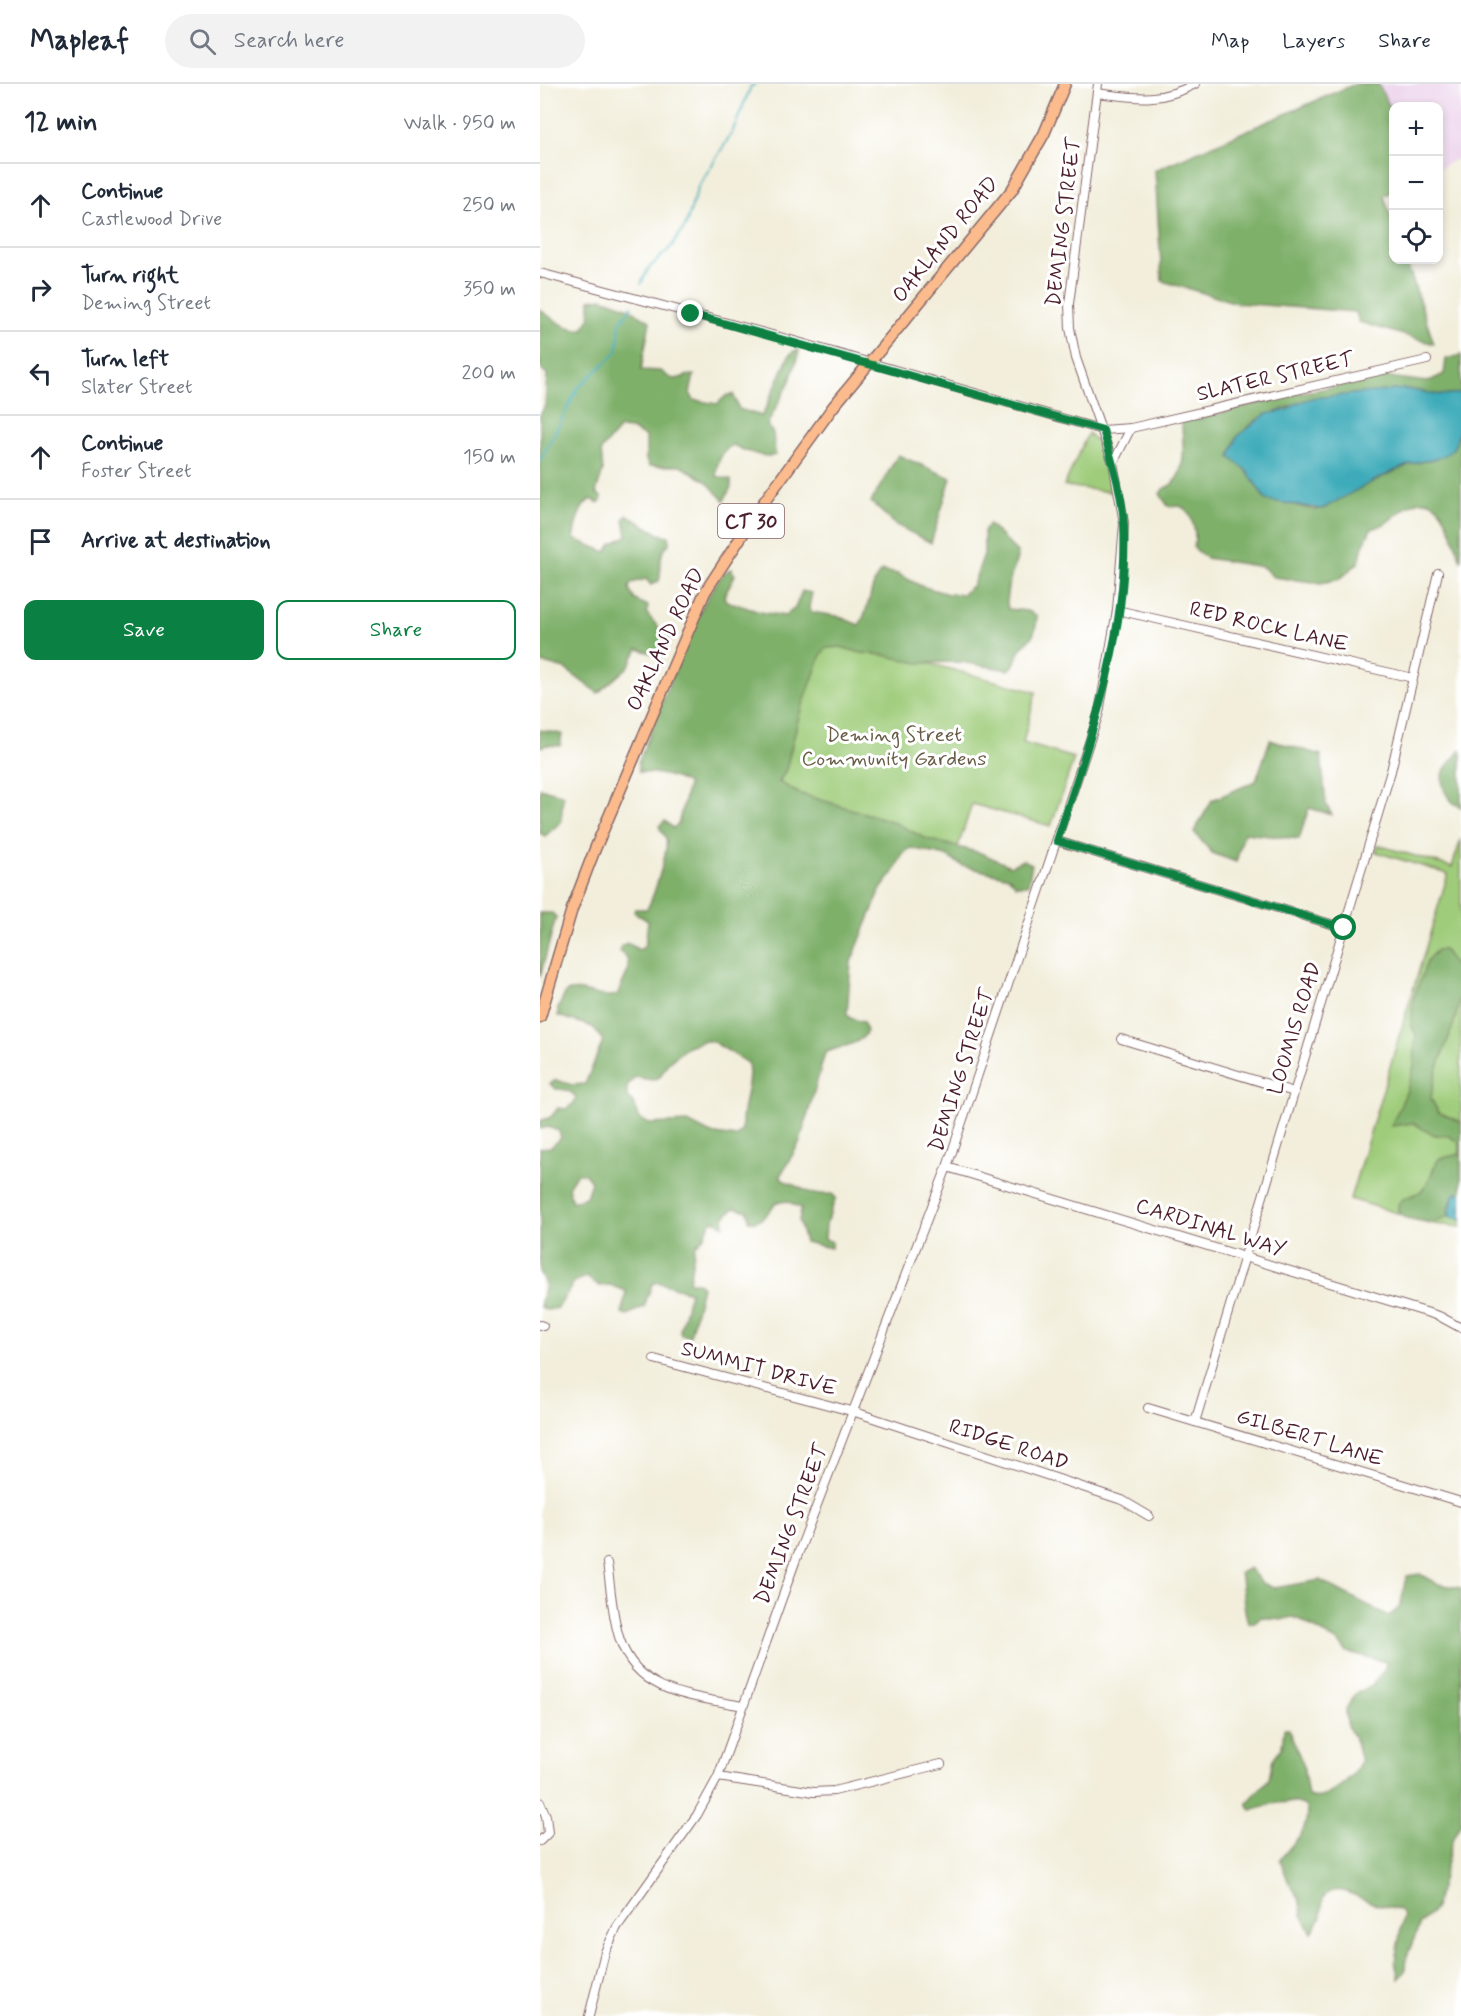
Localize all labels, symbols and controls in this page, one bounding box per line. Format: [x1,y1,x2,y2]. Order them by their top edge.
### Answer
search box [165,14,585,68]
text: Mapleaf [30,23,129,60]
icon: search [186,25,219,58]
text: Search here [234,27,344,55]
text: Map [1211,27,1249,55]
text: Layers [1282,27,1345,55]
text: Share [1378,27,1431,55]
map controls [1389,102,1443,264]
button: + [1389,102,1443,156]
text: 12 min [24,106,98,140]
text: Walk · 950 m [404,110,516,137]
street label: DEMING STREET [1040,135,1088,308]
button: − [1389,156,1443,210]
street label: OAKLAND ROAD [886,171,1005,309]
text: Continue [81,178,163,206]
icon: ahead [24,189,57,222]
text: 250 m [462,192,516,219]
text: Castlewood Drive [81,206,222,233]
button: locate [1389,210,1443,264]
text: Turn right [81,262,179,290]
icon: right [24,273,57,306]
text: 350 m [463,276,516,303]
text: Deming Street [81,290,211,317]
route end [677,300,703,326]
street label: SLATER STREET [1194,345,1357,409]
text: Turn left [81,346,169,374]
icon: left [24,357,57,390]
text: 200 m [461,360,516,387]
text: Slater Street [81,374,193,401]
text: Continue [81,430,163,458]
icon: ahead [24,441,57,474]
text: 150 m [463,444,516,471]
text: Foster Street [81,458,191,485]
road number: CT 30 [718,504,784,538]
icon: arrive [24,525,57,558]
text: Arrive at destination [81,527,271,555]
street label: OAKLAND ROAD [620,563,711,716]
street label: RED ROCK LANE [1187,595,1351,659]
button: Save [24,600,264,660]
button: Share [276,600,516,660]
park label: Deming Street Community Gardens [801,721,987,773]
route start [1330,914,1356,940]
street label: LOOMIS ROAD [1261,958,1328,1098]
street label: DEMING STREET [922,985,1002,1155]
street label: CARDINAL WAY [1132,1192,1289,1264]
street label: SUMMIT DRIVE [678,1335,840,1403]
street label: GILBERT LANE [1233,1402,1387,1474]
street label: RIDGE ROAD [945,1412,1072,1478]
street label: DEMING STREET [748,1439,836,1609]

